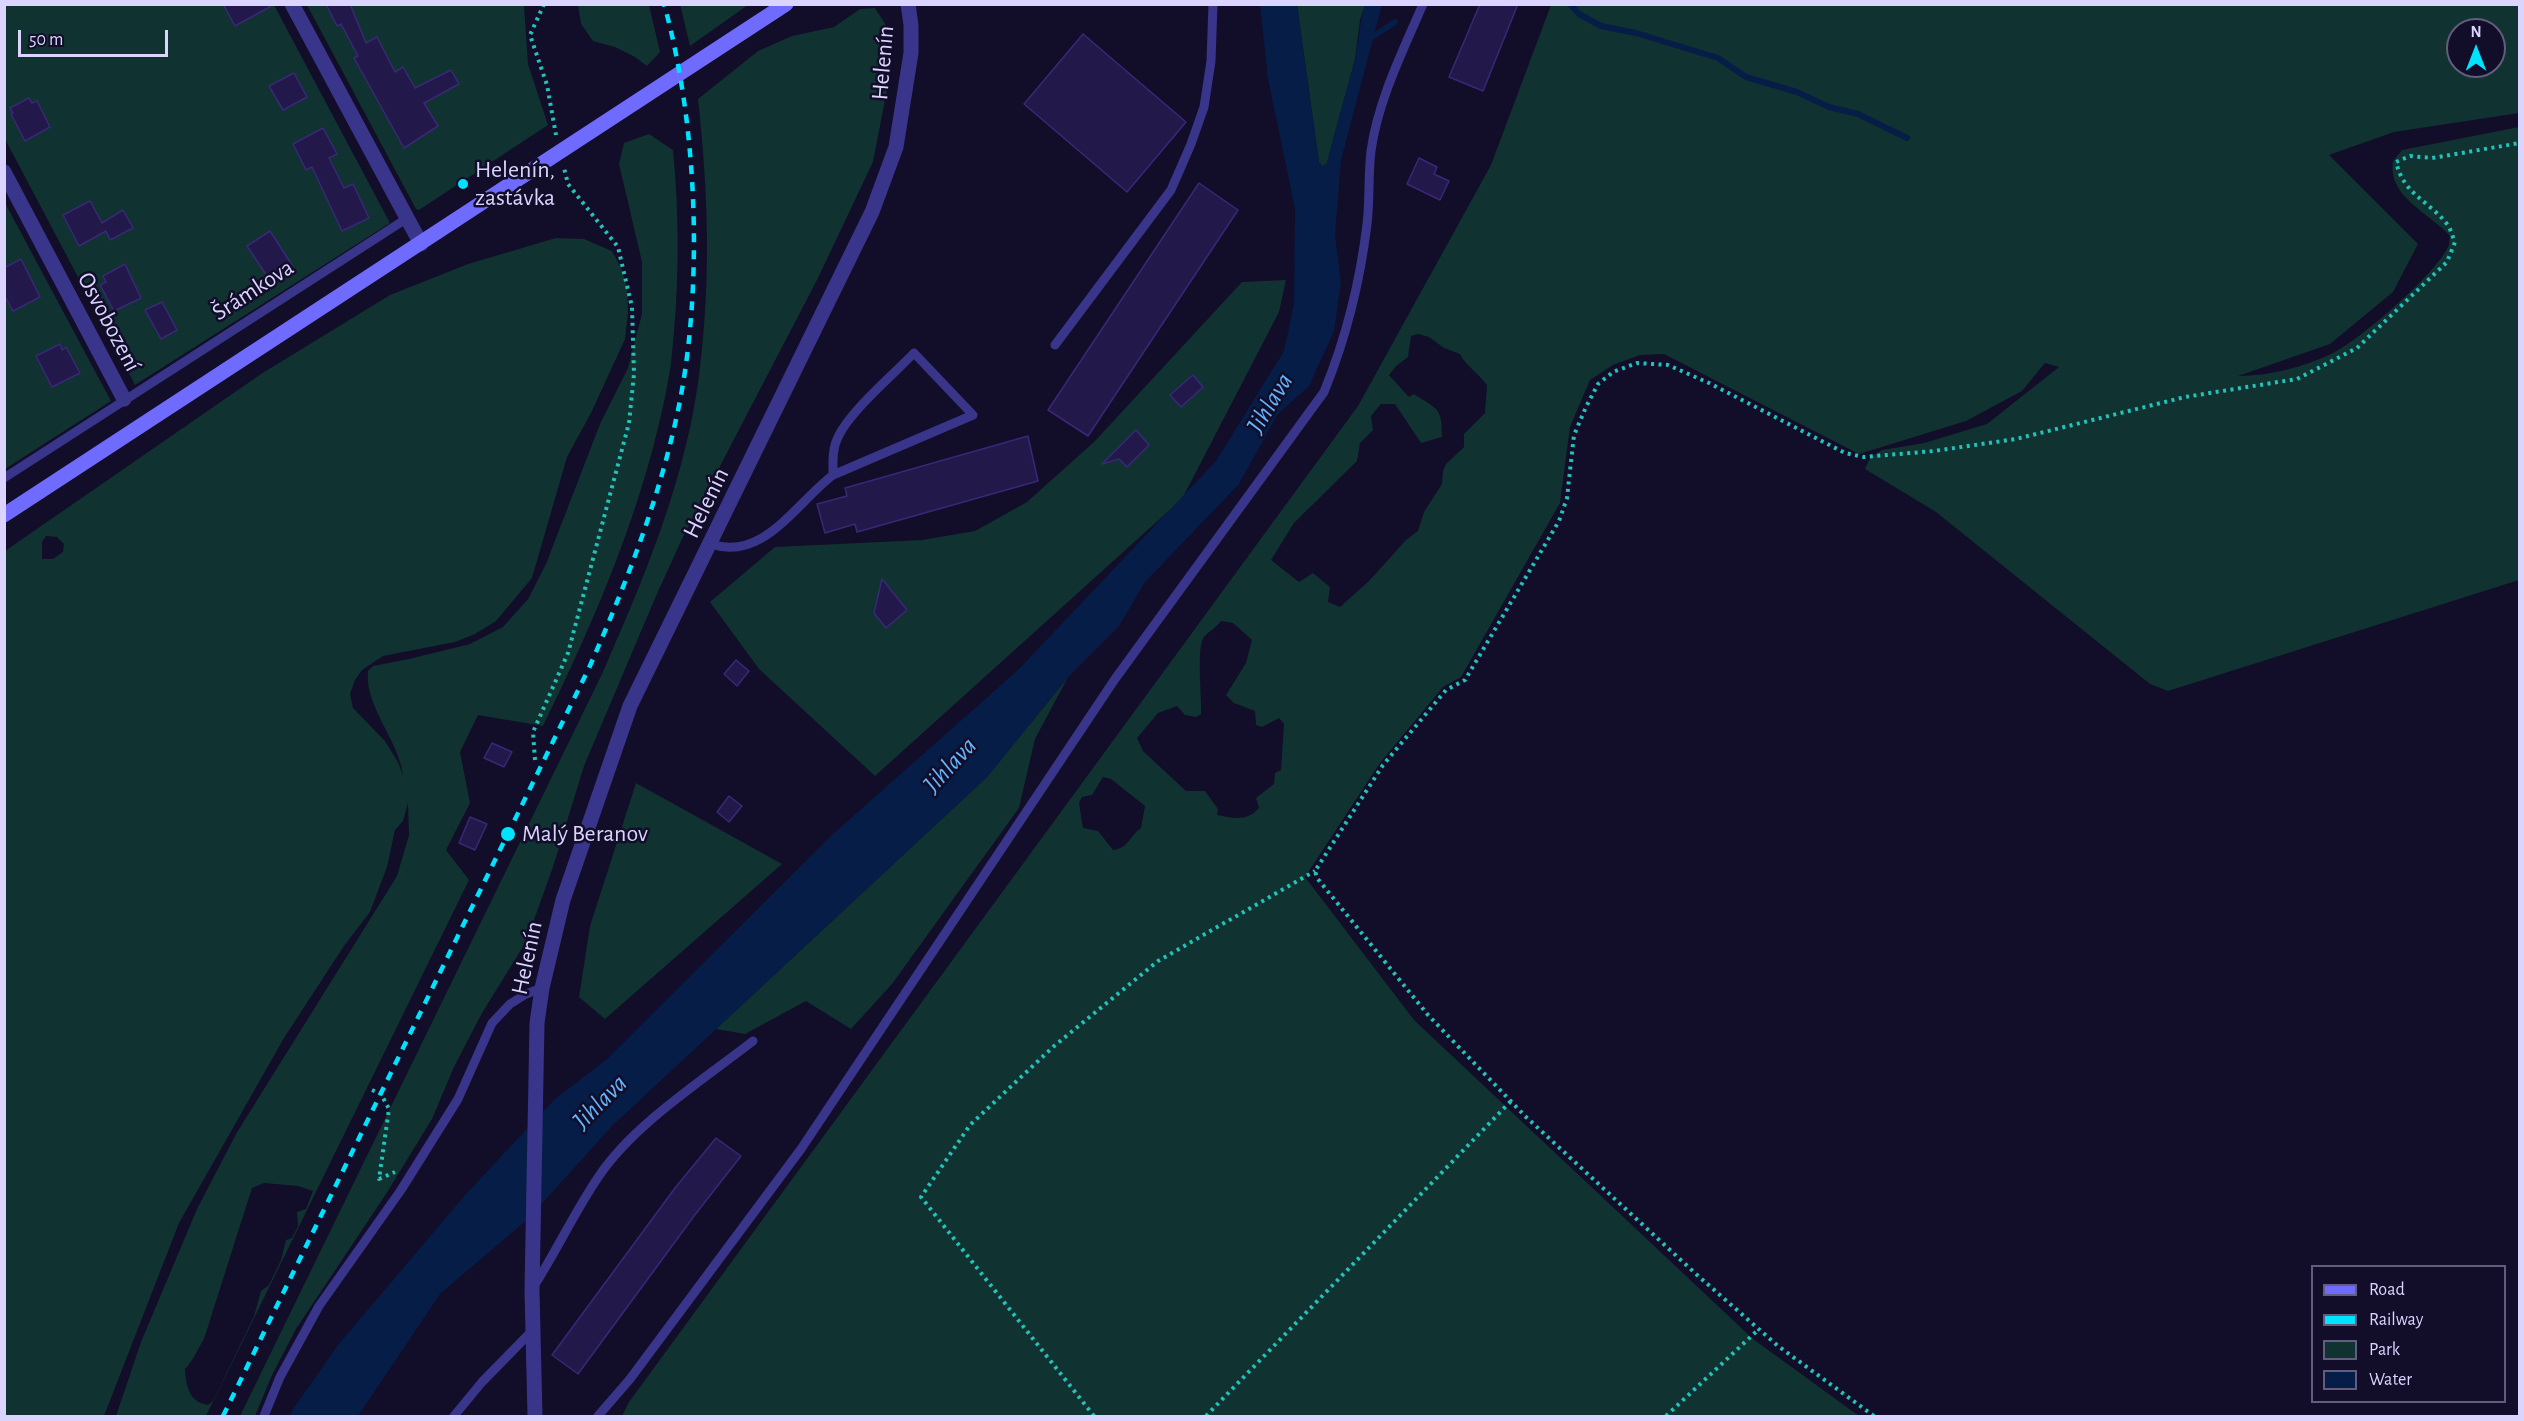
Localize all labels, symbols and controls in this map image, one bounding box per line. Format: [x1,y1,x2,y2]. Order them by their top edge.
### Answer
scale bar [21,18,171,56]
north arrow [2446,18,2506,78]
text: N [2470,24,2482,40]
street label: Helenín [865,25,901,101]
text: 50 m [29,31,63,49]
place label: Helenín, zastávka [475,156,555,212]
marker: Helenín, zastávka [456,177,470,191]
street label: Šrámkova [207,253,299,327]
street label: Osvobození [71,267,147,377]
water label: Jihlava [1240,367,1300,439]
street label: Helenín [677,463,735,543]
water label: Jihlava [917,731,983,799]
place label: Malý Beranov [522,820,648,848]
marker: Malý Beranov [499,825,517,843]
street label: Helenín [505,919,549,997]
water label: Jihlava [566,1068,634,1136]
legend [2311,1265,2506,1403]
text: Road [2369,1281,2405,1299]
text: Railway [2369,1311,2423,1329]
text: Park [2369,1341,2400,1359]
text: Water [2369,1371,2412,1389]

